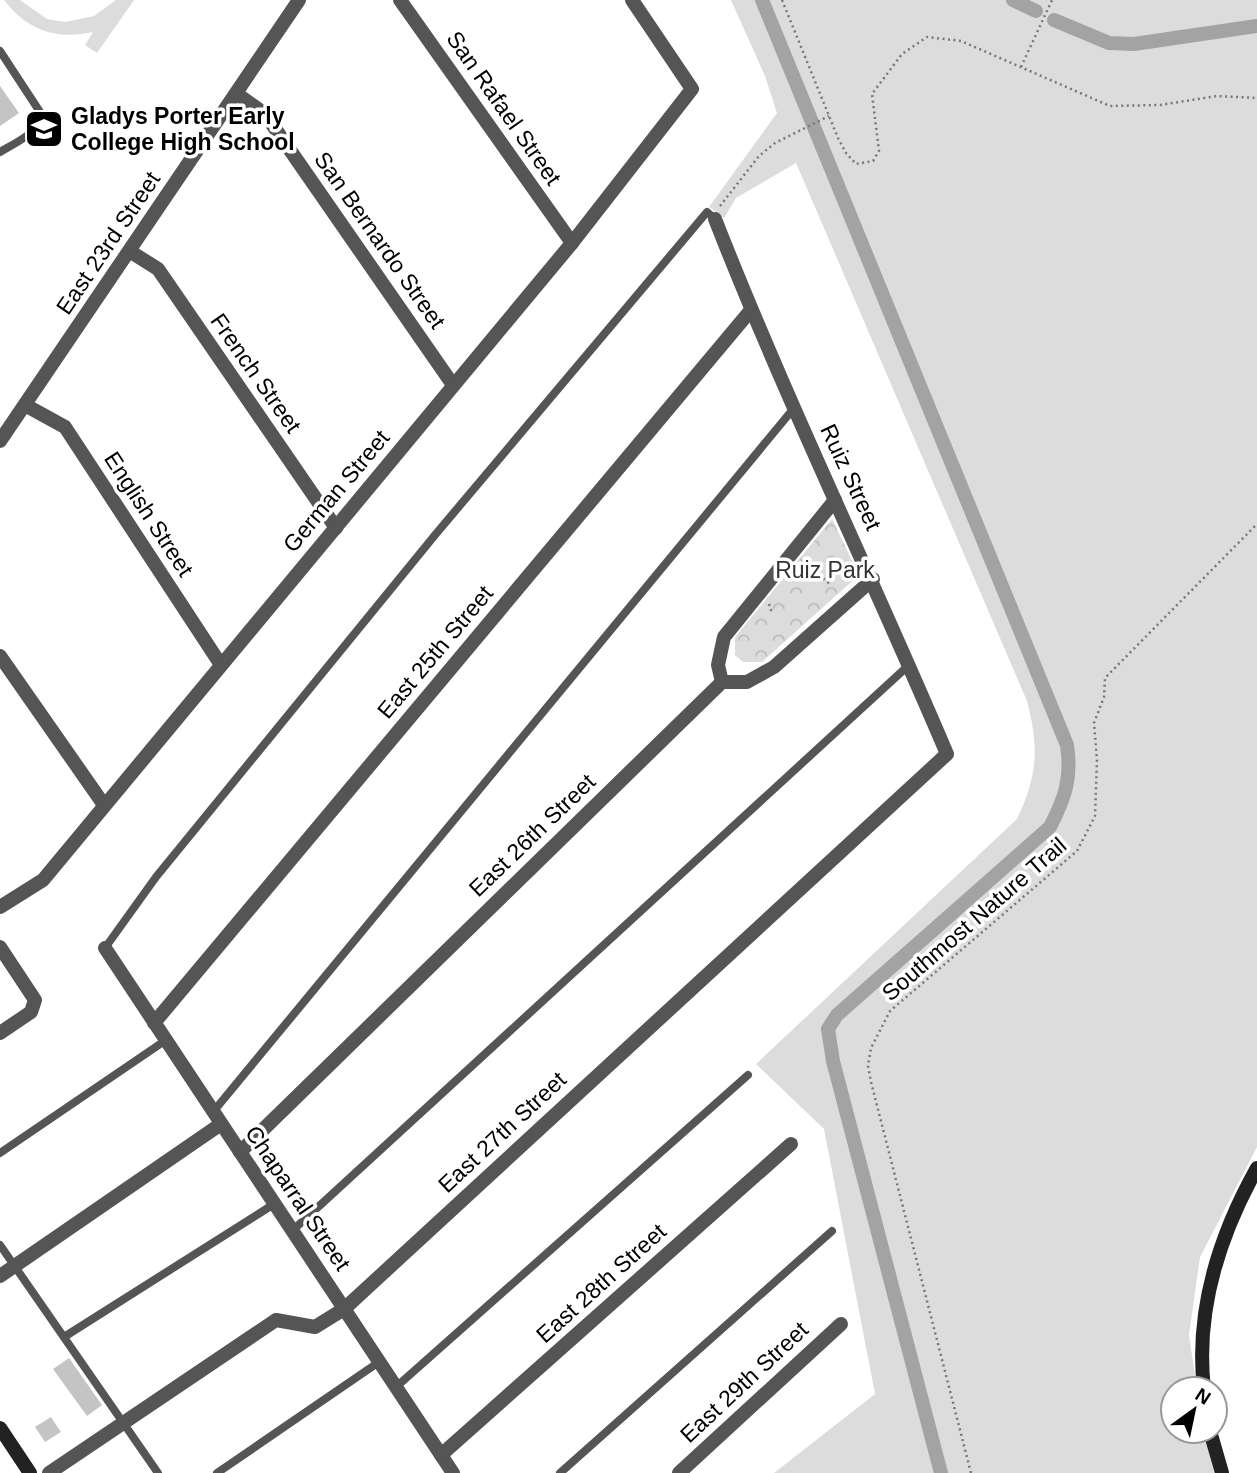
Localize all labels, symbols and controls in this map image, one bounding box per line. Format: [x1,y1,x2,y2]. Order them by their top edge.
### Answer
street label: San Rafael Street [441,26,567,190]
place label: Gladys Porter Early College High School [71,103,295,155]
school or university icon: Gladys Porter Early College High School [23,108,65,150]
street label: San Bernardo Street [309,147,451,334]
street label: East 23rd Street [51,166,166,319]
street label: French Street [205,308,307,438]
street label: Ruiz Street [815,420,887,535]
street label: German Street [278,424,395,557]
street label: English Street [99,447,199,582]
park label: Ruiz Park [775,557,875,583]
street label: East 25th Street [372,580,498,724]
street label: East 26th Street [464,768,601,902]
street label: Southmost Nature Trail [877,832,1071,1006]
street label: East 27th Street [433,1066,572,1198]
street label: Chaparral Street [240,1121,356,1276]
street label: East 28th Street [531,1218,671,1348]
street label: East 29th Street [675,1316,814,1448]
north arrow [1159,1375,1229,1445]
text: N [1192,1384,1214,1409]

